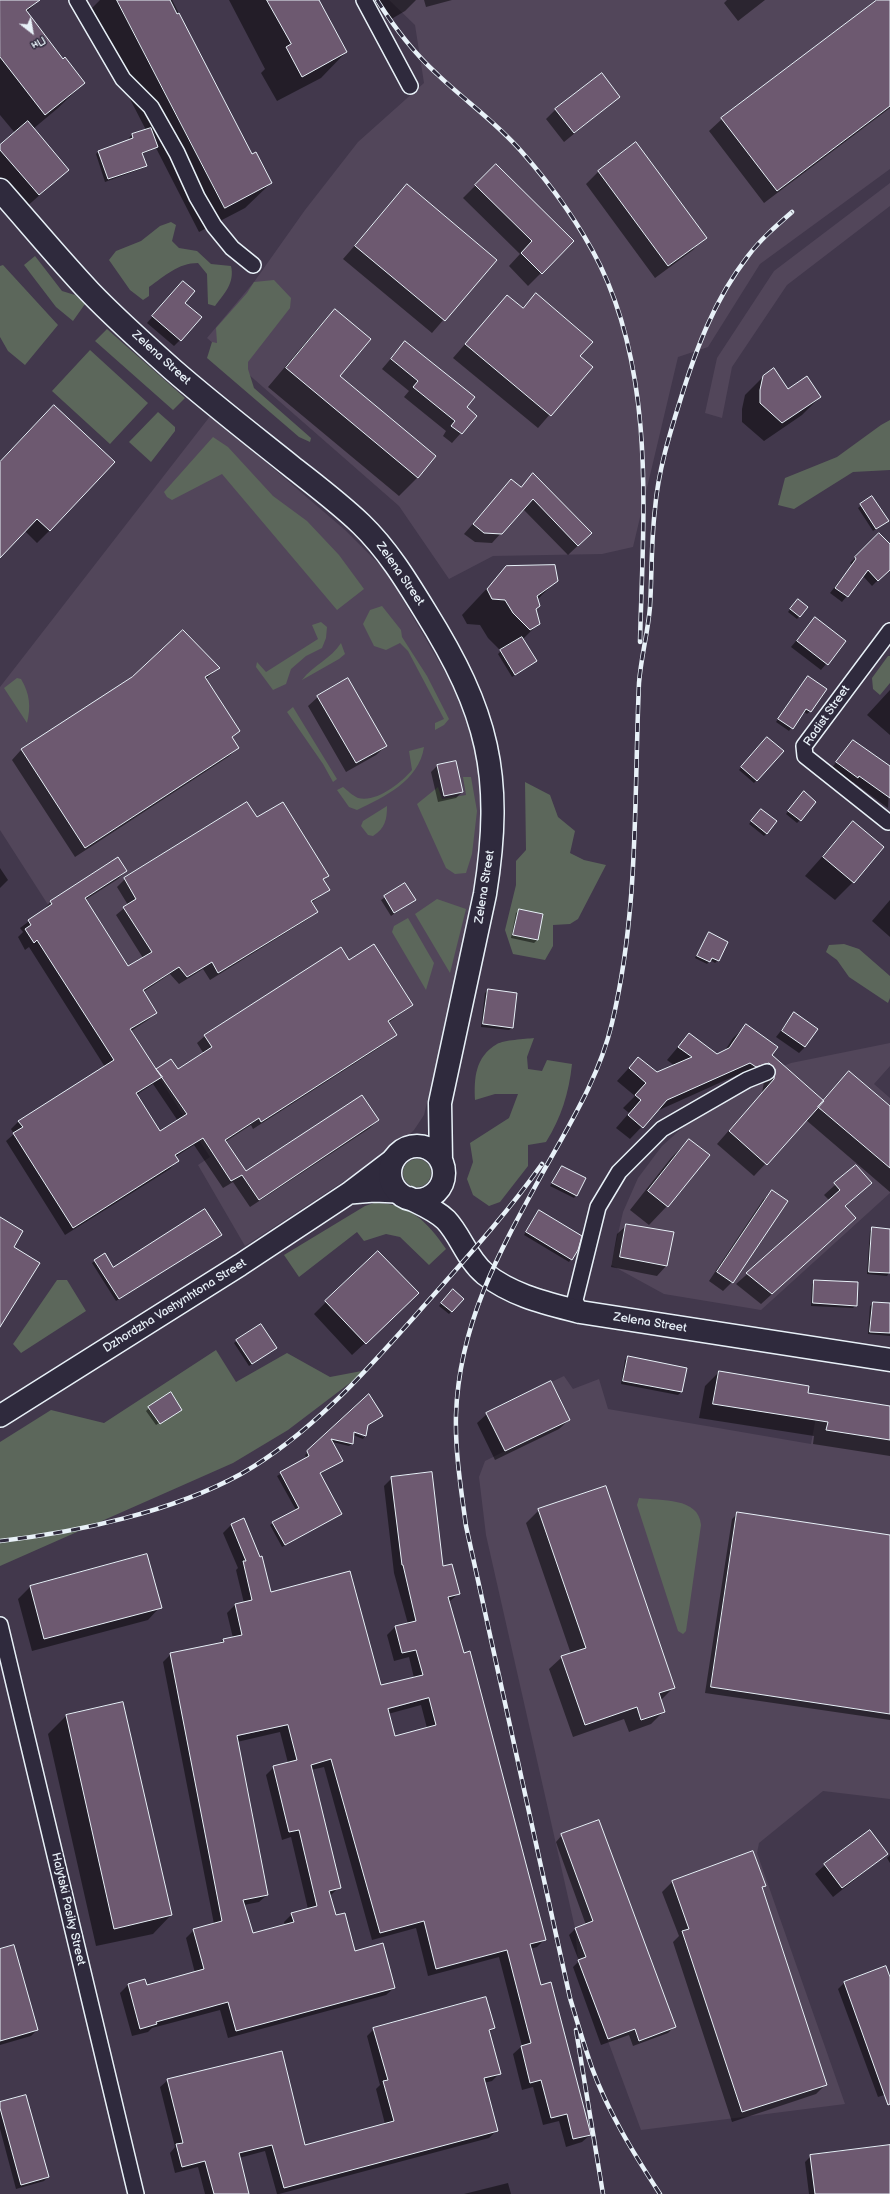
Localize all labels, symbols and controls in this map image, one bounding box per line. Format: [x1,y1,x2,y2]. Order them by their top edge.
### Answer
north arrow [12,12,52,52]
text: Пн [29,33,48,52]
street label: Zelena Street [129,328,193,388]
street label: Zelena Street [373,540,427,608]
street label: Radist Street [801,683,853,749]
street label: Zelena Street [472,849,498,925]
street label: Dzhordzha Vashynhtona Street [101,1256,249,1356]
street label: Zelena Street [612,1310,688,1336]
street label: Halytski Pasiky Street [48,1851,88,1967]

